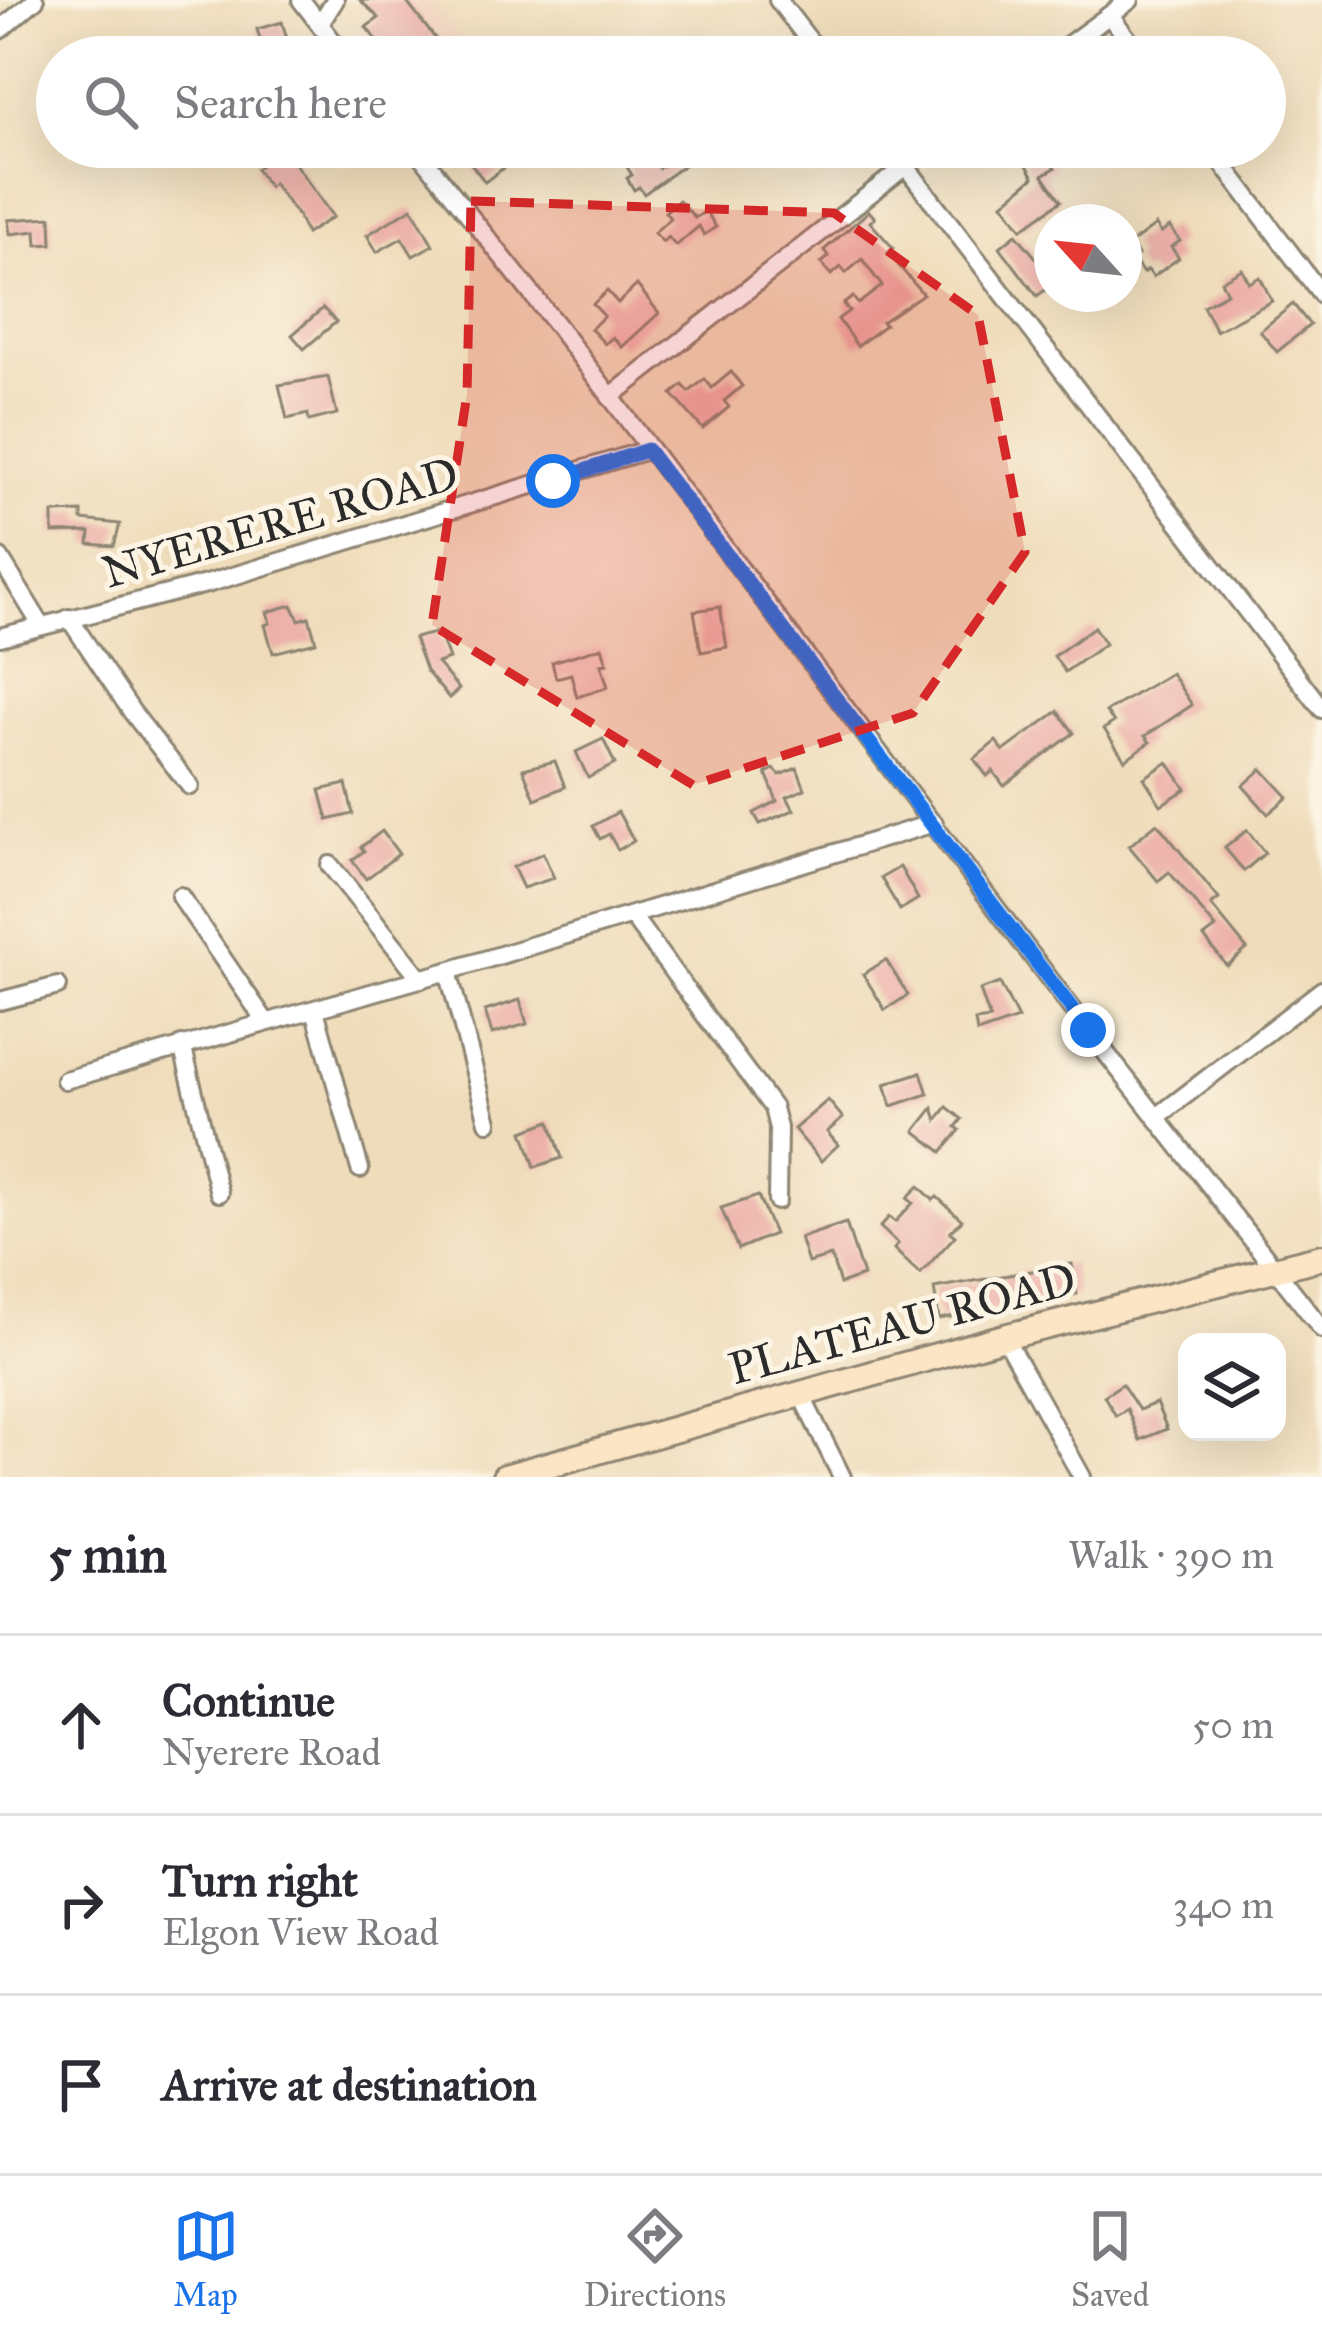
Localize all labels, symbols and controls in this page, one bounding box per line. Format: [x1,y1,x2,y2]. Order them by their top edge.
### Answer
search box [36,36,1286,168]
icon: search [78,69,144,135]
text: Search here [174,75,387,130]
north arrow [1034,204,1142,312]
street label: NYERERE ROAD [96,445,464,600]
route start [526,454,580,508]
route end [1061,1003,1115,1057]
street label: PLATEAU ROAD [723,1251,1081,1396]
map controls [1178,1333,1286,1441]
button: layers [1178,1333,1286,1441]
text: 5 min [48,1524,167,1586]
text: Walk · 390 m [1068,1531,1274,1579]
text: Continue [162,1673,335,1728]
icon: ahead [48,1692,114,1758]
text: 50 m [1192,1701,1274,1749]
text: Nyerere Road [162,1728,381,1776]
text: Turn right [162,1853,358,1908]
icon: right [48,1872,114,1938]
text: 340 m [1173,1881,1274,1929]
text: Elgon View Road [162,1908,439,1956]
icon: arrive [48,2052,114,2118]
text: Arrive at destination [162,2057,537,2112]
tab: Map [173,2203,239,2315]
tab: Directions [584,2203,726,2315]
tab: Saved [1071,2203,1149,2315]

